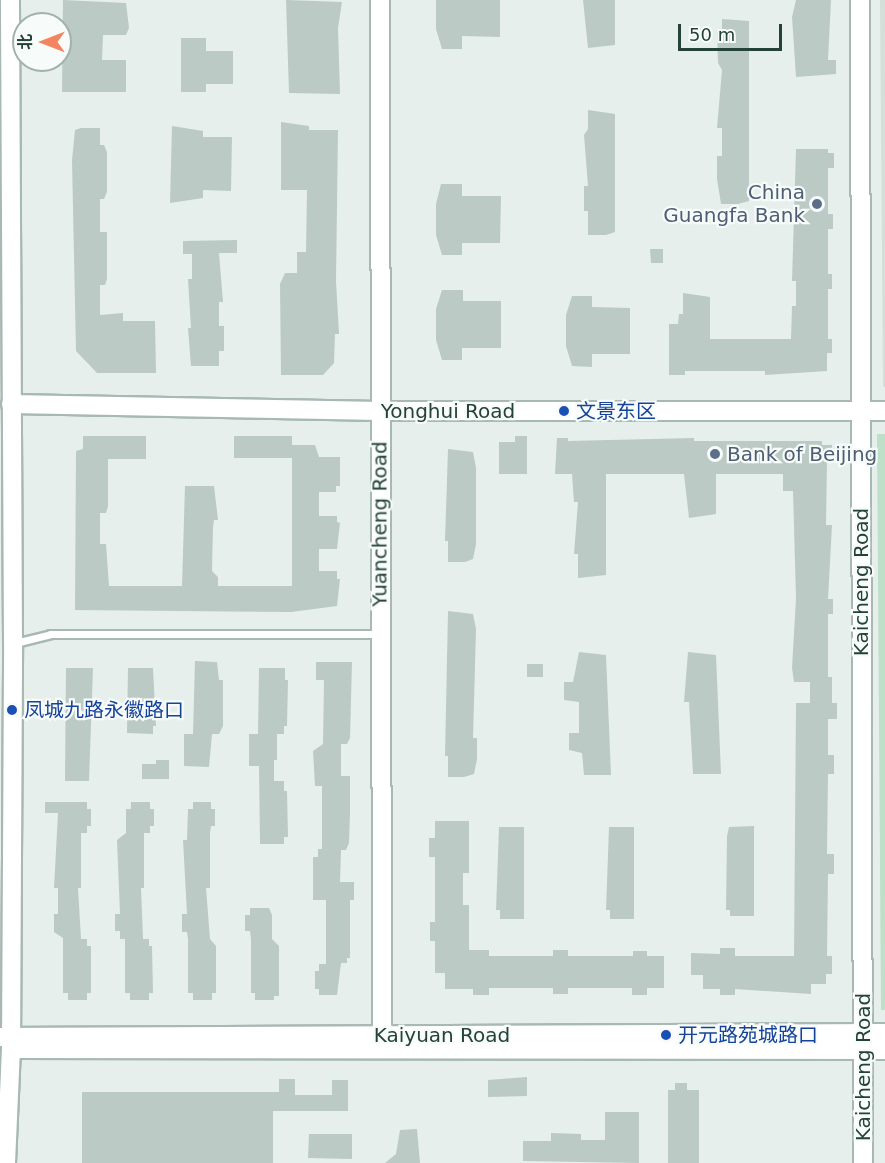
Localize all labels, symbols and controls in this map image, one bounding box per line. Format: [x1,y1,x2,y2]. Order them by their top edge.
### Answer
north arrow [12,12,72,72]
scale bar [681,12,784,50]
text: 50 m [689,24,735,45]
text: 北 [16,34,35,50]
place label: China Guangfa Bank [663,180,805,227]
marker: China Guangfa Bank [810,197,824,211]
street label: Yonghui Road [381,399,515,423]
place label: 文景东区 [576,399,656,423]
marker: 文景东区 [557,404,571,418]
street label: Yuancheng Road [368,441,392,607]
place label: Bank of Beijing [727,442,877,466]
marker: Bank of Beijing [708,447,722,461]
street label: Kaicheng Road [849,508,873,656]
place label: 凤城九路永徽路口 [24,698,184,722]
marker: 凤城九路永徽路口 [5,703,19,717]
street label: Kaicheng Road [851,993,875,1141]
street label: Kaiyuan Road [374,1023,510,1047]
place label: 开元路苑城路口 [678,1023,818,1047]
marker: 开元路苑城路口 [659,1028,673,1042]

